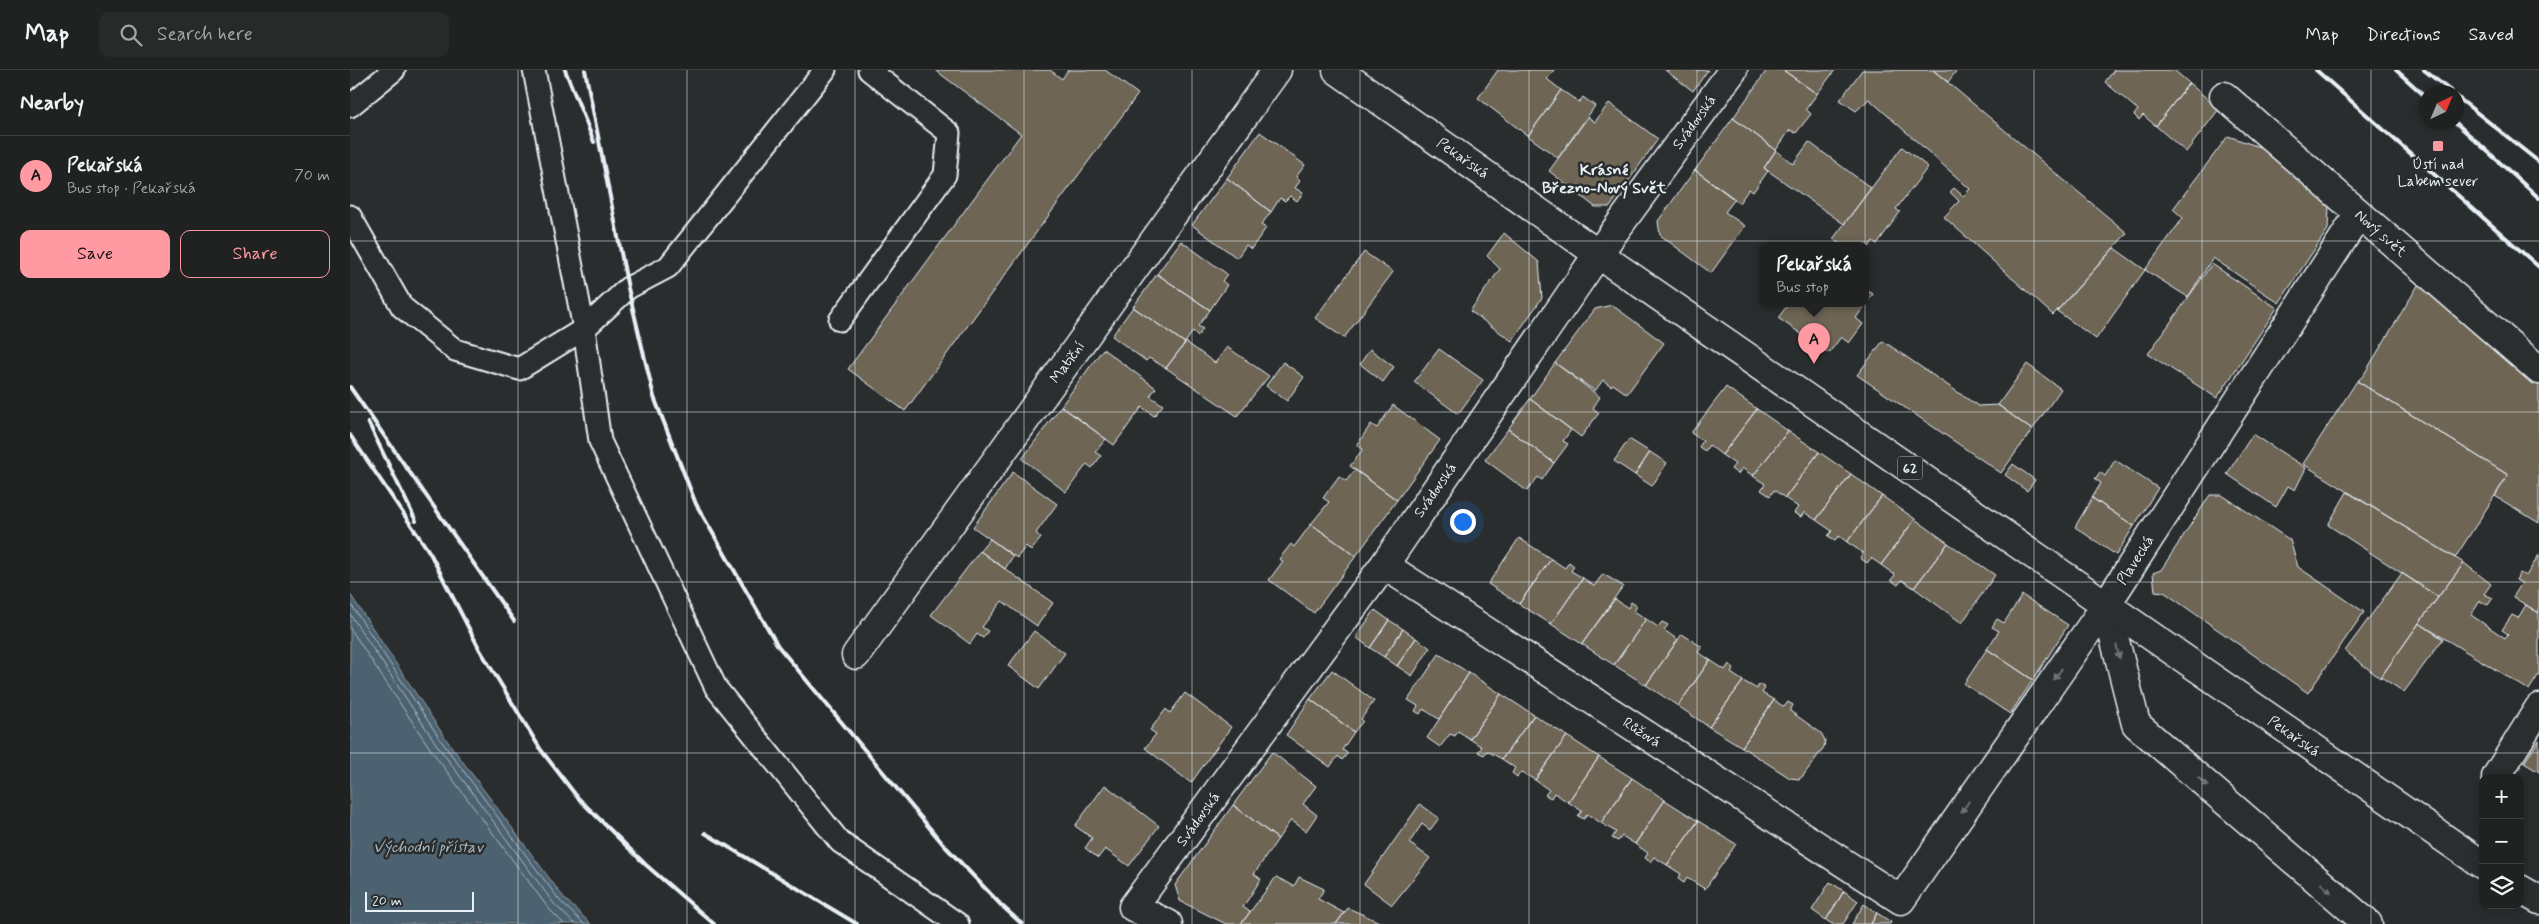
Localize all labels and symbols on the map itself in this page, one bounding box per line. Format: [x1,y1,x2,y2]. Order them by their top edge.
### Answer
north arrow [2419,85,2464,130]
street label: Svádovská [1668,91,1721,154]
street label: Pekařská [1432,134,1493,184]
marker: Ústí nad Labem sever [2431,139,2445,153]
place label: Ústí nad Labem sever [2398,155,2478,192]
district label: Krásné Březno-Nový Svět [1542,160,1667,199]
street label: Nový svět [2350,206,2411,262]
pin: A [1798,323,1830,364]
street label: Matiční [1046,337,1090,388]
road number: 62 [1898,456,1922,479]
street label: Svádovská [1410,459,1462,522]
your location [1450,509,1476,535]
street label: Plavecká [2112,532,2159,589]
one-way arrow [2114,645,2122,660]
one-way arrow [2053,667,2063,681]
street label: Pekařská [2263,712,2324,762]
street label: Růžová [1618,713,1664,753]
one-way arrow [2197,776,2210,787]
street label: Svádovská [1172,788,1225,851]
one-way arrow [1960,800,1970,814]
water label: Východní přístav [373,837,484,858]
one-way arrow [2320,882,2332,894]
scale bar [365,889,474,912]

